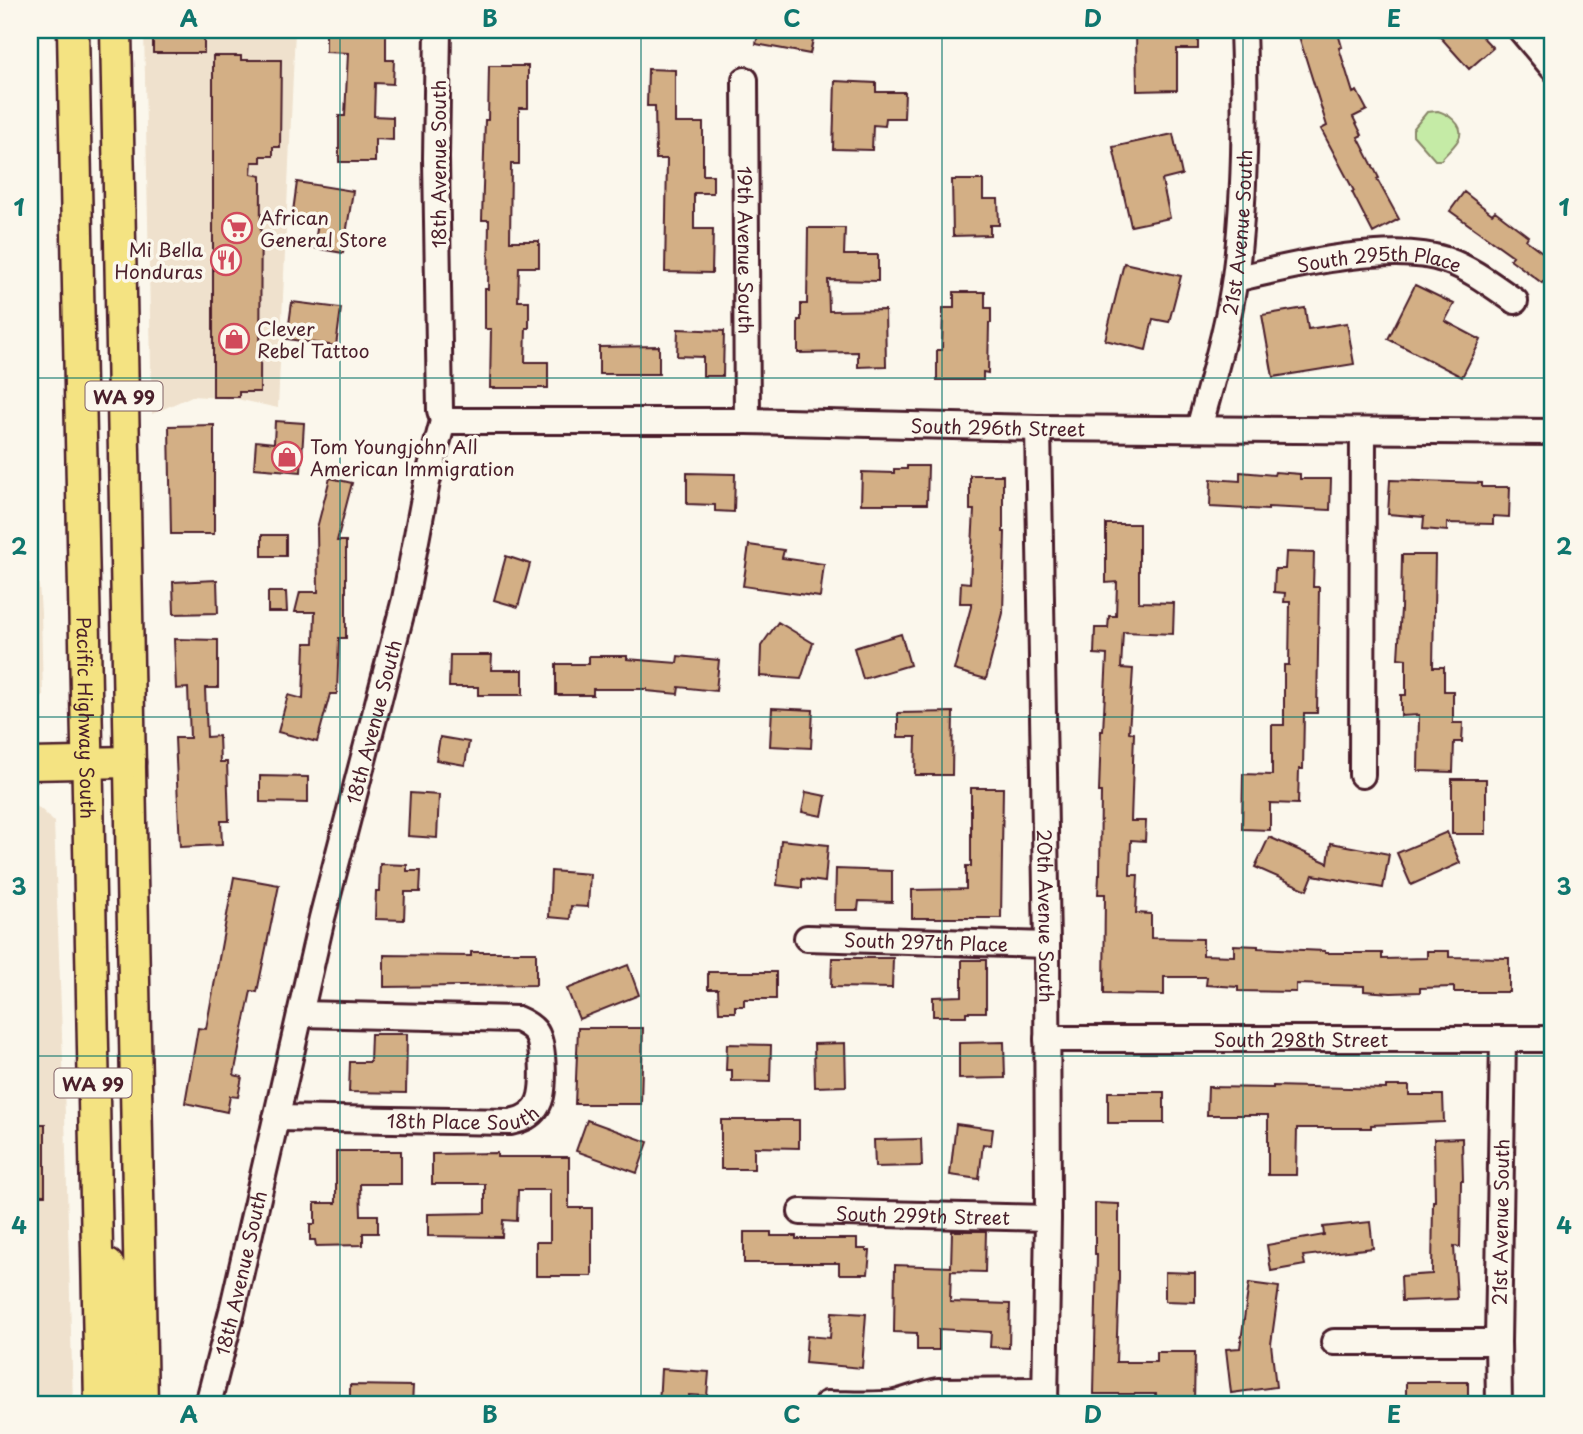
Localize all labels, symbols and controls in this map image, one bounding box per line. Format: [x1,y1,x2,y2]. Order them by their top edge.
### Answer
text: A [180,0,198,35]
text: B [482,0,498,35]
text: C [783,0,801,35]
text: D [1084,0,1102,35]
text: E [1387,0,1401,35]
street label: 18th Avenue South [424,80,452,248]
street label: 21st Avenue South [1215,149,1258,318]
street label: 19th Avenue South [732,166,760,334]
text: 1 [14,189,25,224]
text: 1 [1559,189,1570,224]
place label: African General Store [260,203,387,253]
supermarket icon: African General Store [220,211,254,245]
place label: Mi Bella Honduras [115,235,203,285]
street label: South 295th Place [1295,239,1466,279]
restaurant icon: Mi Bella Honduras [209,243,243,277]
place label: Clever Rebel Tattoo [257,314,369,364]
shop icon: Clever Rebel Tattoo [217,322,251,356]
road number: WA 99 [86,382,162,410]
street label: South 296th Street [910,411,1085,442]
place label: Tom Youngjohn All American Immigration [310,432,515,482]
shop icon: Tom Youngjohn All American Immigration [270,440,304,474]
text: 2 [11,528,27,563]
text: 2 [1556,528,1572,563]
street label: Pacific Highway South [71,617,102,819]
street label: 18th Avenue South [338,637,408,807]
street label: 20th Avenue South [1031,829,1061,1003]
text: 3 [11,868,27,903]
text: 3 [1556,868,1572,903]
street label: South 297th Place [844,925,1008,958]
street label: South 298th Street [1214,1025,1388,1053]
road number: WA 99 [55,1068,132,1098]
street label: 18th Place South [387,1099,545,1136]
street label: 21st Avenue South [1485,1138,1515,1306]
street label: 18th Avenue South [207,1188,273,1358]
street label: South 299th Street [836,1199,1010,1231]
text: 4 [11,1207,27,1242]
text: 4 [1556,1207,1572,1242]
text: A [180,1396,198,1431]
text: B [482,1396,498,1431]
text: C [783,1396,801,1431]
text: D [1084,1396,1102,1431]
text: E [1387,1396,1401,1431]

